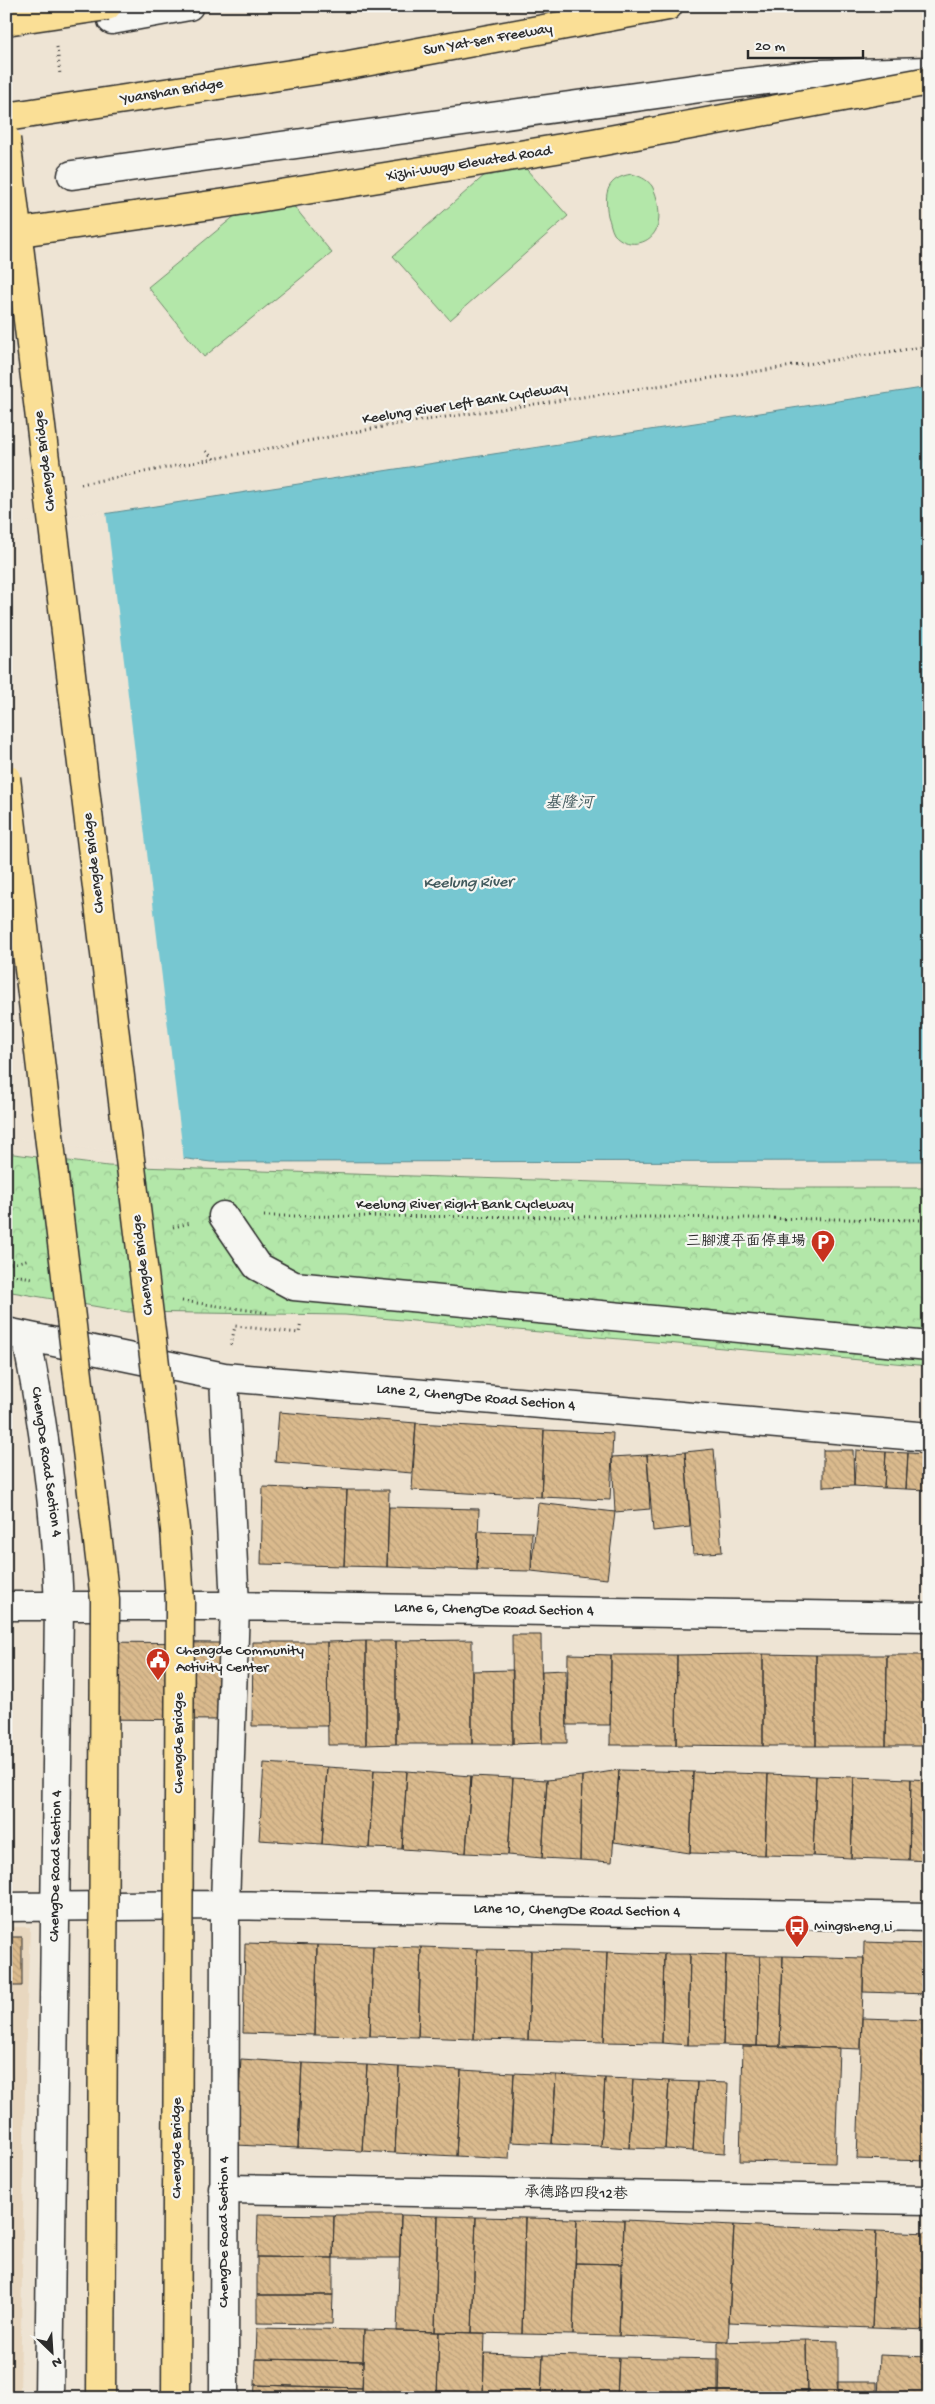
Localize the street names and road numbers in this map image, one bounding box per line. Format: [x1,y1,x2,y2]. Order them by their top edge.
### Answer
street label: Sun Yat-sen Freeway [422,20,554,60]
street label: Yuanshan Bridge [118,75,225,109]
street label: Xizhi-Wugu Elevated Road [384,142,554,186]
street label: Keelung River Left Bank Cycleway [361,379,569,429]
street label: Chengde Bridge [30,410,60,512]
street label: Chengde Bridge [79,812,109,914]
street label: Keelung River Right Bank Cycleway [356,1196,574,1214]
street label: Chengde Bridge [128,1214,158,1316]
street label: Lane 2, ChengDe Road Section 4 [376,1380,576,1416]
street label: ChengDe Road Section 4 [27,1386,65,1538]
street label: Lane 6, ChengDe Road Section 4 [394,1599,594,1621]
street label: Chengde Bridge [170,1692,188,1793]
street label: ChengDe Road Section 4 [46,1790,66,1942]
street label: Lane 10, ChengDe Road Section 4 [473,1900,681,1922]
street label: Chengde Bridge [168,2097,186,2198]
street label: ChengDe Road Section 4 [215,2156,233,2308]
street label: 承德路四段12巷 [524,2183,628,2204]

